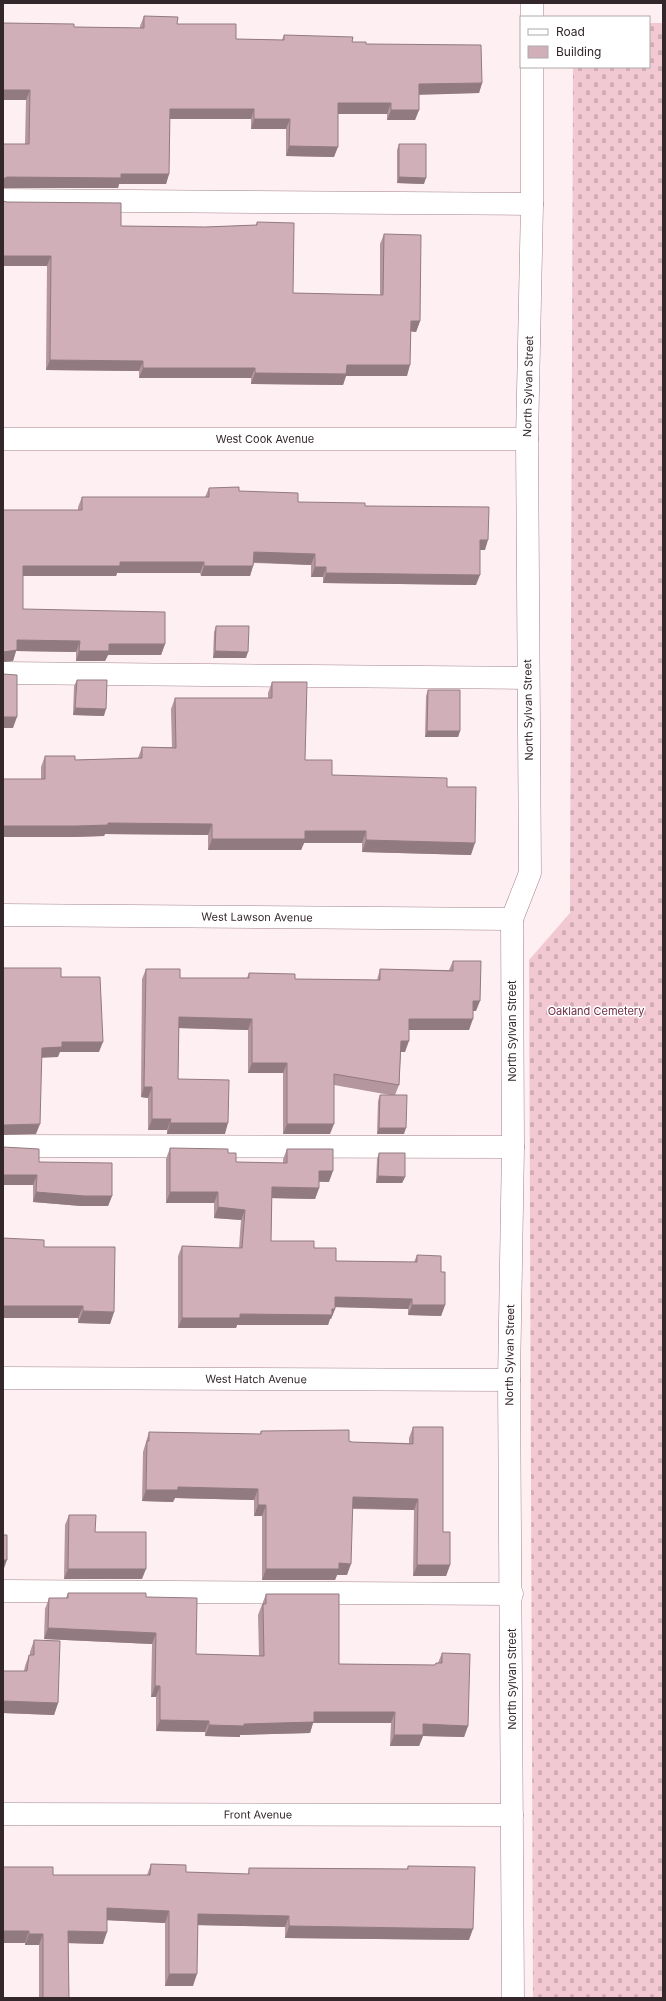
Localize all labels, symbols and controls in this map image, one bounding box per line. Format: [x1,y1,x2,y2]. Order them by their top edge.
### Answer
legend [520,16,650,68]
text: Road [556,24,585,39]
text: Building [556,44,601,59]
street label: North Sylvan Street [520,335,536,437]
street label: West Cook Avenue [216,432,314,446]
street label: North Sylvan Street [520,659,536,761]
street label: West Lawson Avenue [201,910,313,924]
street label: North Sylvan Street [505,980,519,1082]
park label: Oakland Cemetery [548,1004,644,1018]
street label: North Sylvan Street [502,1304,517,1406]
street label: West Hatch Avenue [205,1372,307,1386]
street label: North Sylvan Street [505,1628,519,1730]
street label: Front Avenue [224,1807,292,1822]

